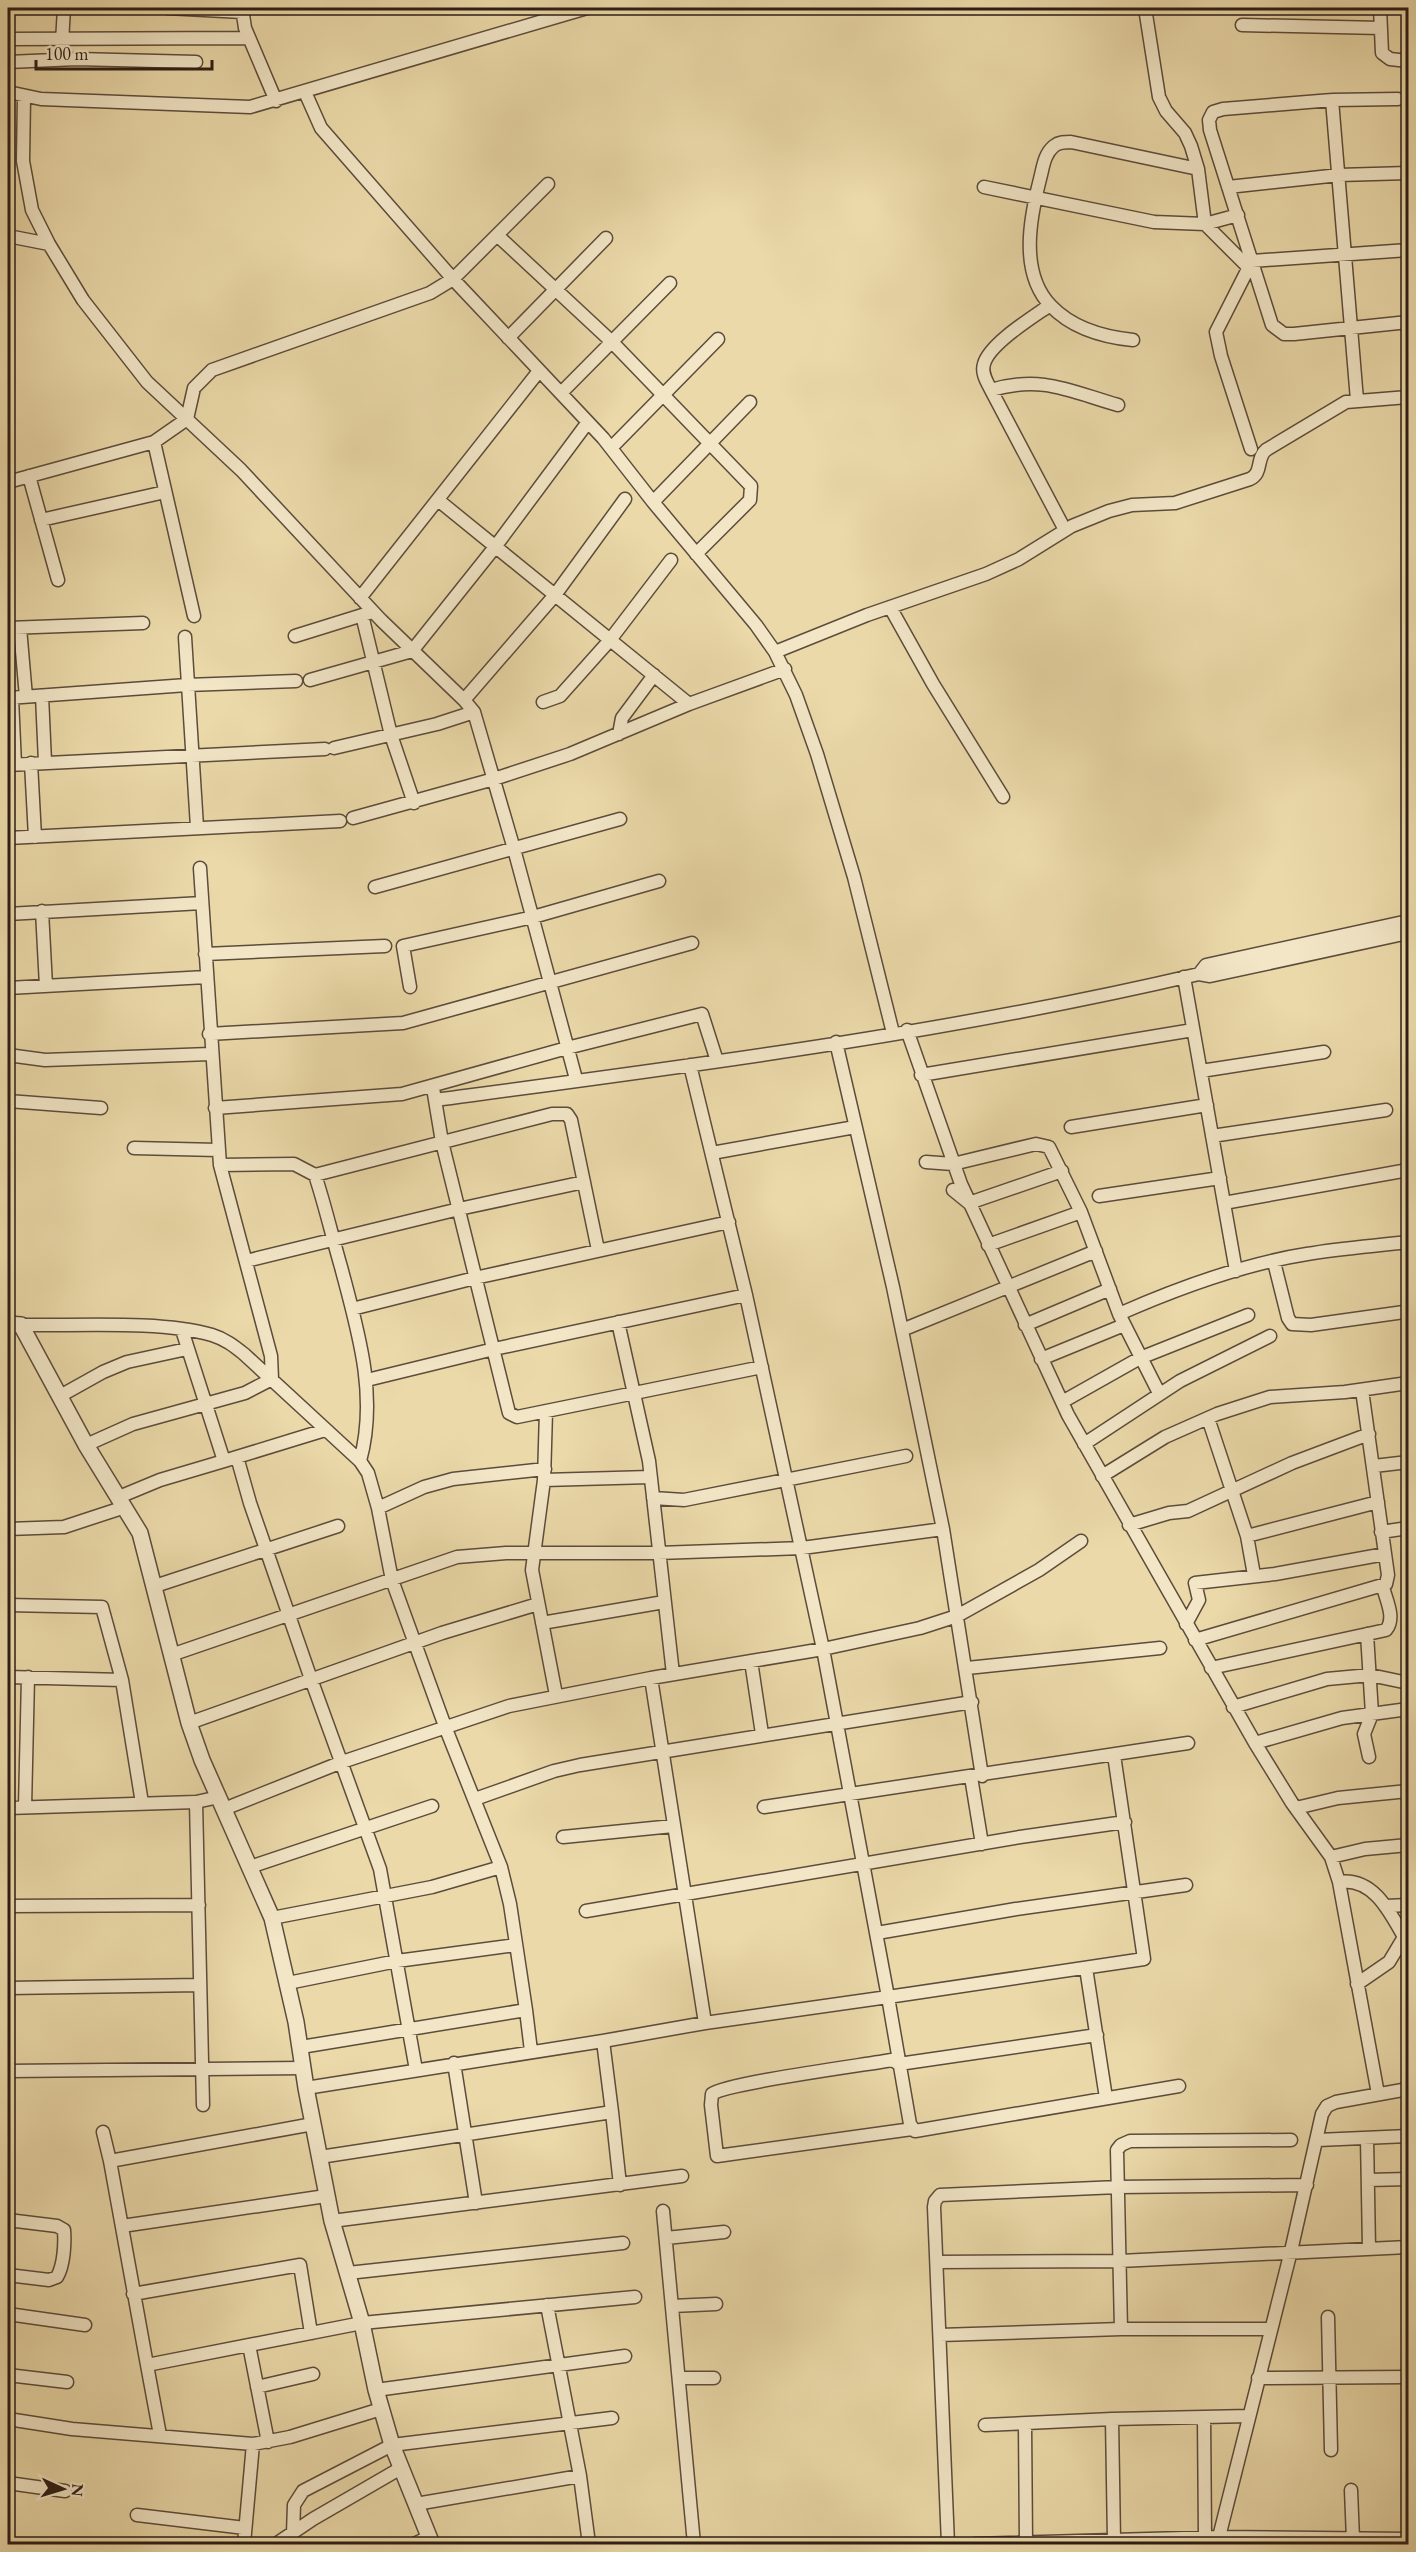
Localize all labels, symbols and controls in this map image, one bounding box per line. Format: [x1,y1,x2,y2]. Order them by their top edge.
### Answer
scale bar [36,33,212,71]
text: 100 m [45,42,89,65]
north arrow [33,2459,93,2519]
text: N [67,2483,88,2497]

